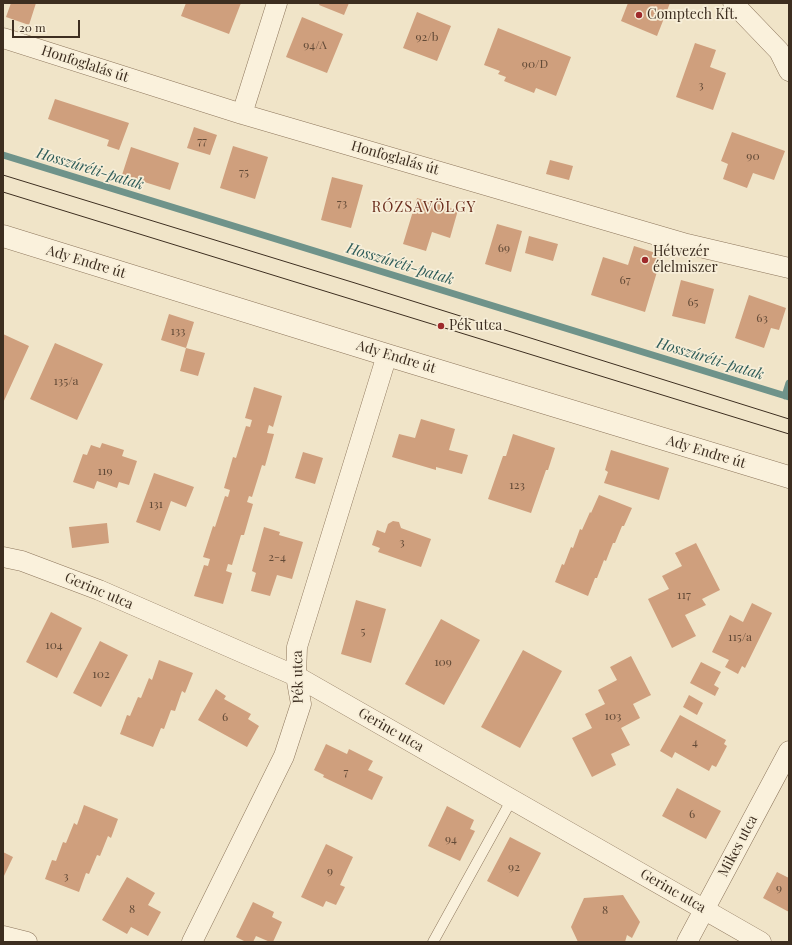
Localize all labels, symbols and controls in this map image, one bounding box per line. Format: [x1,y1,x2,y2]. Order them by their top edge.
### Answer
place label: Comptech Kft. [647,7,738,23]
marker: Comptech Kft. [634,10,644,20]
scale bar [14,12,82,38]
text: 20 m [19,19,46,35]
house number: 92/b [415,30,439,44]
house number: 94/A [303,38,327,52]
street label: Honfoglalás út [39,42,131,86]
house number: 90/D [522,57,548,71]
house number: 3 [698,78,704,92]
house number: 77 [197,134,207,148]
street label: Honfoglalás út [349,137,441,179]
water label: Hosszúréti-patak [34,144,146,194]
house number: 90 [746,149,760,163]
house number: 75 [239,165,249,179]
house number: 73 [337,196,347,210]
district label: RÓZSAVÖLGY [372,198,476,216]
water label: Hosszúréti-patak [344,239,456,289]
house number: 69 [498,241,510,255]
street label: Ady Endre út [44,242,128,282]
place label: Hétvezér élelmiszer [653,244,718,276]
marker: Hétvezér élelmiszer [640,255,650,265]
house number: 67 [619,273,631,287]
house number: 65 [687,295,699,309]
house number: 63 [756,311,768,325]
place label: Pék utca [449,318,502,334]
marker: Pék utca [436,321,446,331]
house number: 133 [170,324,186,338]
water label: Hosszúréti-patak [654,334,766,384]
street label: Ady Endre út [354,337,438,377]
house number: 135/a [54,374,78,388]
street label: Ady Endre út [664,432,748,472]
house number: 119 [98,464,112,478]
house number: 123 [509,478,525,492]
house number: 131 [149,497,163,511]
house number: 3 [399,535,405,549]
house number: 2-4 [268,550,286,564]
street label: Gerinc utca [62,569,136,613]
house number: 117 [677,588,691,602]
house number: 5 [361,624,365,638]
house number: 115/a [728,630,752,644]
house number: 104 [45,638,63,652]
street label: Pék utca [289,650,307,704]
house number: 109 [434,655,452,669]
house number: 102 [92,667,110,681]
street label: Gerinc utca [355,705,427,755]
house number: 103 [604,709,622,723]
house number: 6 [222,710,228,724]
house number: 4 [692,735,698,749]
house number: 7 [344,765,348,779]
house number: 6 [689,807,695,821]
street label: Mikes utca [715,812,761,880]
house number: 94 [445,832,457,846]
house number: 92 [508,860,520,874]
house number: 9 [327,864,333,878]
street label: Gerinc utca [637,866,709,916]
house number: 3 [63,869,69,883]
house number: 9 [776,881,782,895]
house number: 8 [129,902,135,916]
house number: 8 [602,903,608,917]

